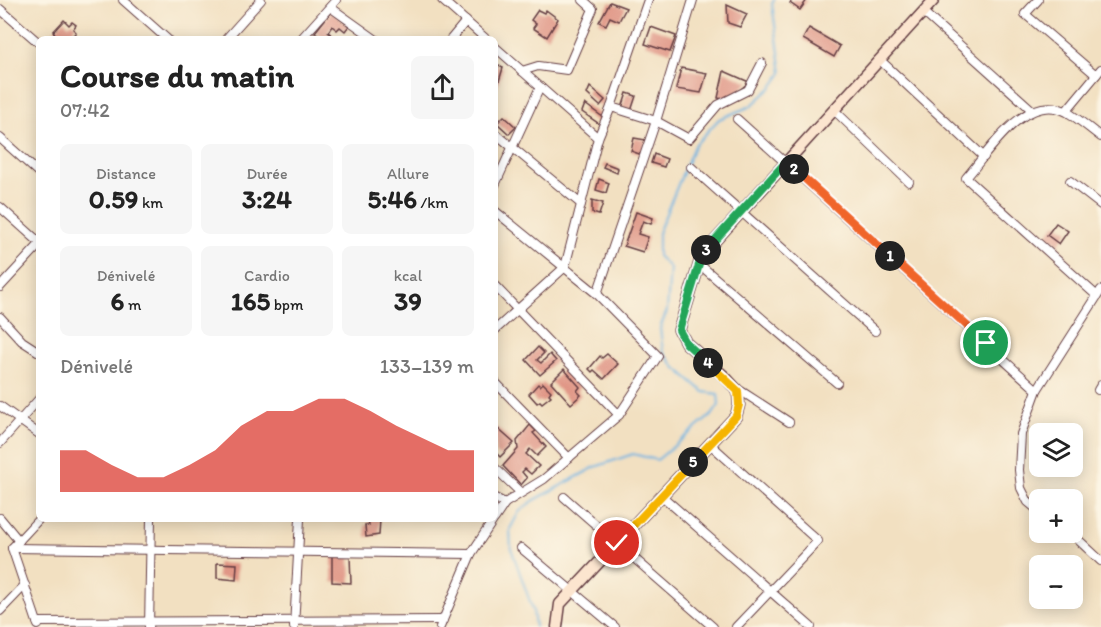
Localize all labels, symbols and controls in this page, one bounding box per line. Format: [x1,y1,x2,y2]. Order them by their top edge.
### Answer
text: Course du matin [60,56,294,95]
button: share [411,56,474,119]
text: 07:42 [60,98,110,122]
pin: 2 [779,154,809,184]
text: 2 [790,159,798,178]
text: Distance [96,164,156,183]
text: Durée [246,164,288,183]
text: Allure [387,164,429,183]
text: 0.59 [89,183,138,215]
text: 3:24 [242,183,292,215]
text: 5:46 [368,183,417,215]
text: km [138,193,163,212]
text: /km [417,193,448,212]
pin: 3 [691,235,721,265]
text: 3 [702,240,710,259]
pin: 1 [875,241,905,271]
text: 1 [886,246,894,265]
text: Dénivelé [97,266,155,285]
text: Cardio [244,266,290,285]
text: kcal [394,266,422,285]
text: 6 [111,285,124,317]
text: 165 [231,285,270,317]
text: 39 [394,285,422,317]
text: m [124,295,141,314]
text: bpm [270,295,303,314]
pin [960,317,1011,368]
icon: arrive [969,326,1002,359]
pin: 4 [693,348,723,378]
text: 4 [703,353,713,372]
text: Dénivelé [60,354,133,378]
text: 133–139 m [380,354,474,378]
map controls [1029,423,1083,609]
button: layers [1029,423,1083,477]
pin: 5 [678,447,708,477]
text: 5 [689,452,697,471]
button: + [1029,489,1083,543]
pin [591,517,642,568]
icon: check [600,526,633,559]
button: − [1029,555,1083,609]

